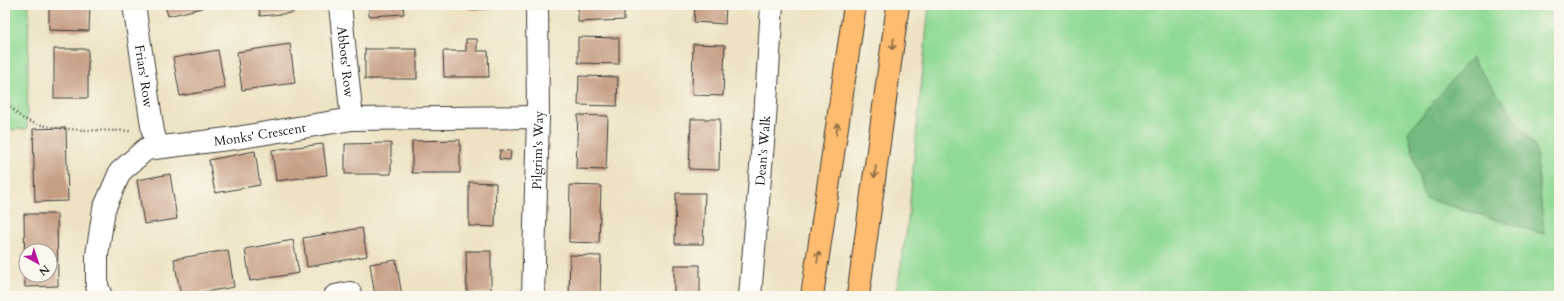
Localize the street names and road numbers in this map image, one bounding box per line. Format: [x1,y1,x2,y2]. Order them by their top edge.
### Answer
street label: Abbots' Row [332,25,358,99]
street label: Friars' Row [130,44,157,110]
street label: Pilgrim's Way [528,110,548,190]
street label: Dean's Walk [751,115,775,187]
street label: Monks' Crescent [213,119,307,151]

